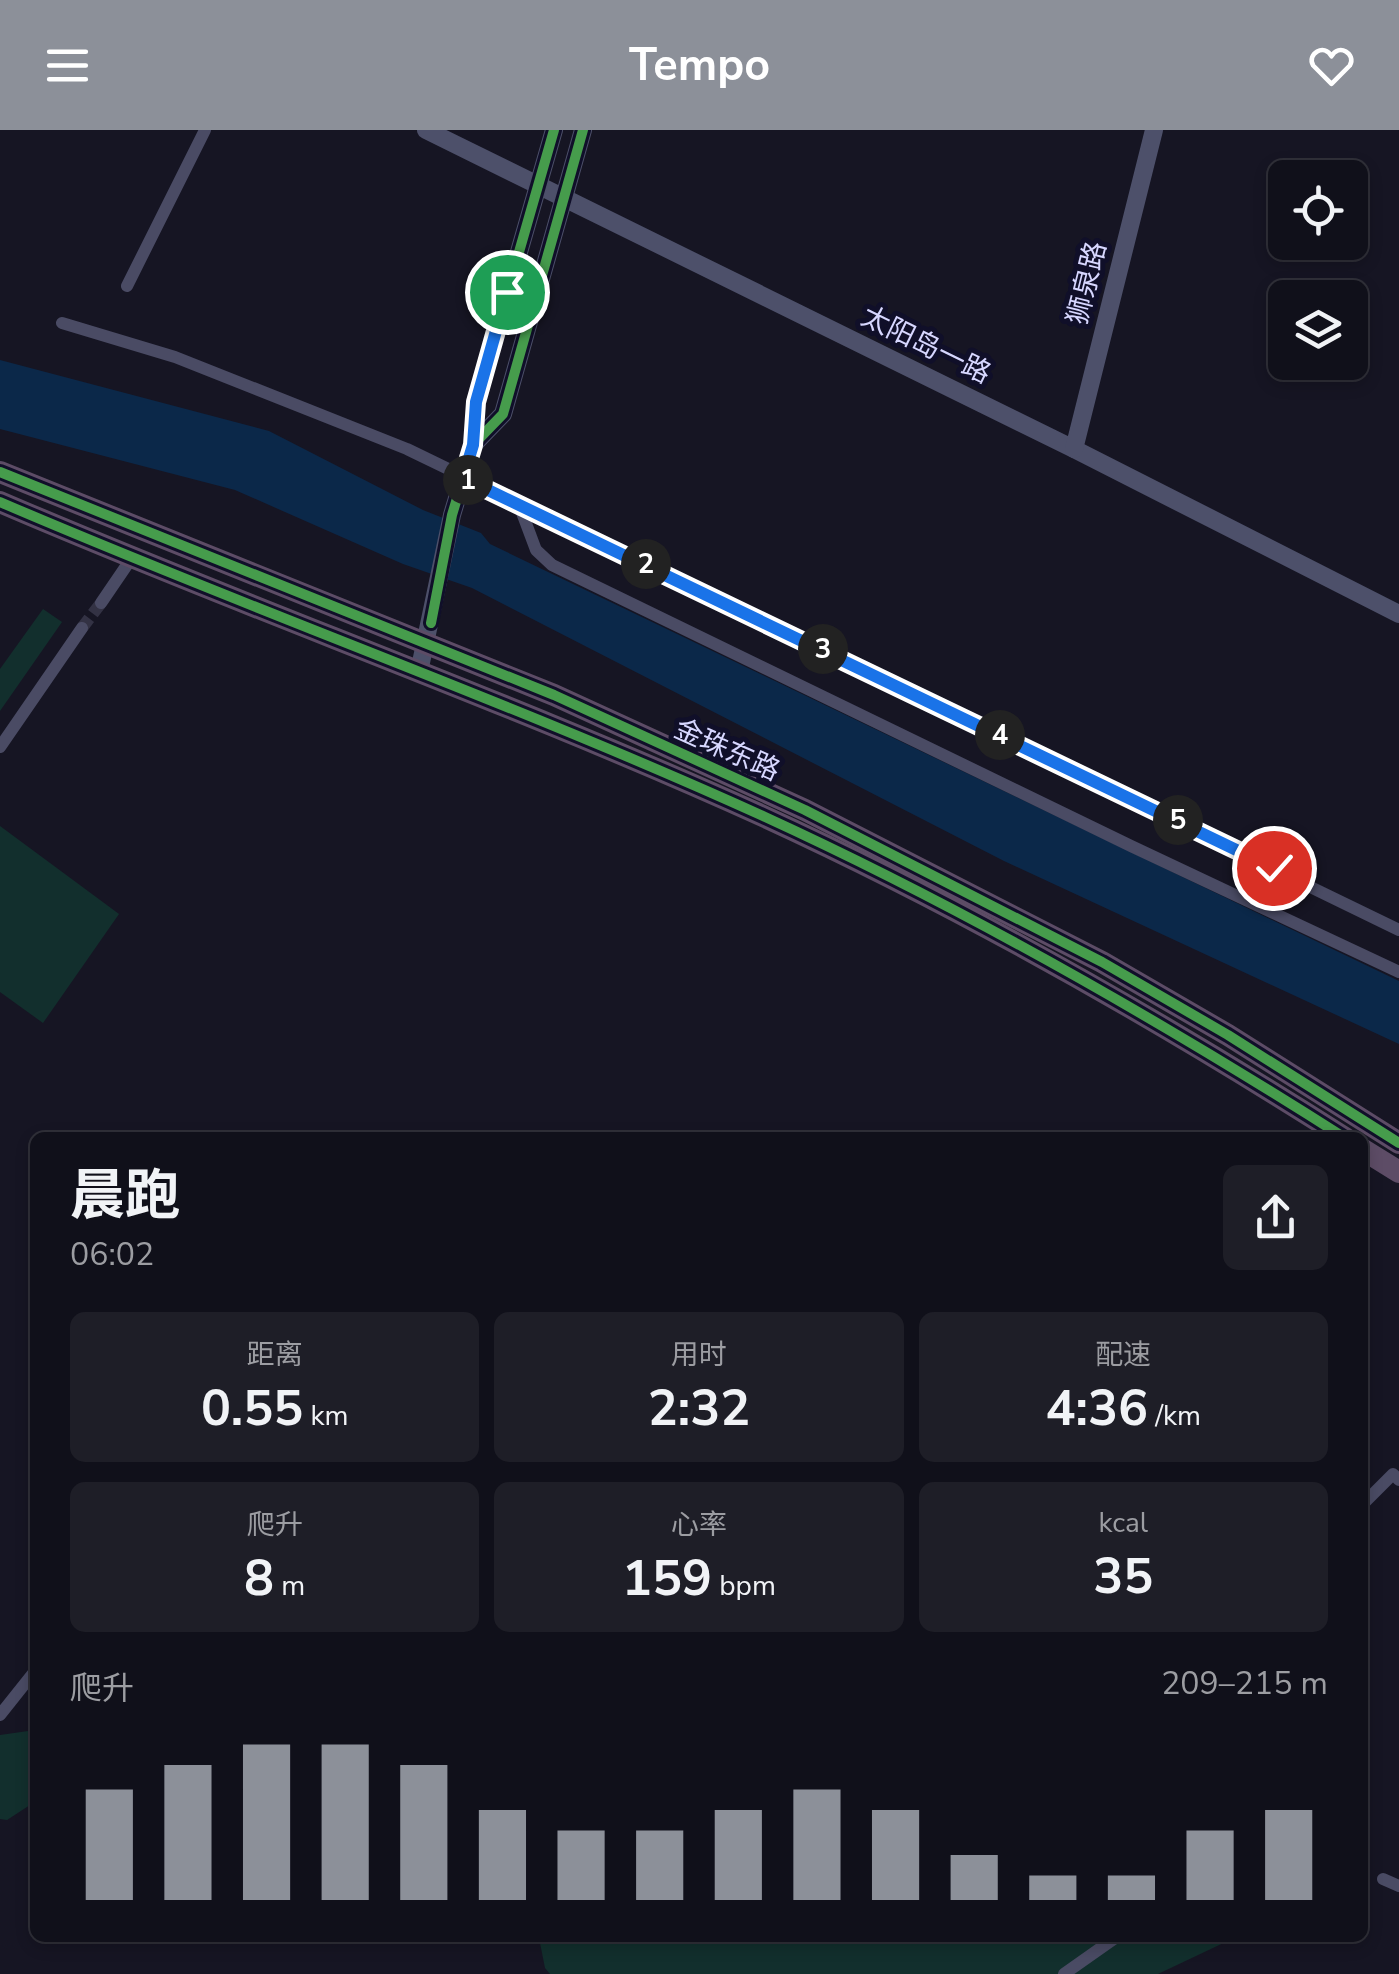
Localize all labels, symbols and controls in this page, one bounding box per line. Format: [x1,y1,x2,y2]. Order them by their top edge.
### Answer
text: Tempo [629,35,770,96]
icon: menu [40,38,95,93]
icon: heart [1304,38,1359,93]
map controls [1268,160,1368,380]
button: locate [1268,160,1368,260]
street label: 狮泉路 [1058,238,1116,328]
pin [465,250,550,335]
icon: arrive [480,265,535,320]
button: layers [1268,280,1368,380]
street label: 太阳岛一路 [855,297,997,393]
pin: 1 [443,455,493,505]
text: 1 [460,461,476,499]
pin: 2 [621,539,671,589]
text: 2 [638,545,654,583]
pin: 3 [798,624,848,674]
text: 3 [815,630,831,668]
street label: 金珠东路 [668,710,786,790]
pin: 4 [975,710,1025,760]
text: 4 [992,716,1008,754]
pin: 5 [1153,795,1203,845]
text: 5 [1170,801,1186,839]
pin [1232,826,1317,911]
icon: check [1247,841,1302,896]
text: 晨跑 [70,1158,180,1233]
button: share [1223,1165,1328,1270]
text: 06:02 [70,1233,154,1276]
text: 距离 [247,1336,303,1374]
text: 用时 [671,1336,727,1374]
text: 配速 [1095,1336,1151,1374]
text: 0.55 [201,1374,303,1443]
text: 2:32 [648,1374,750,1443]
text: 4:36 [1046,1374,1148,1443]
text: km [303,1397,348,1435]
text: /km [1148,1397,1201,1435]
text: kcal [1099,1504,1148,1542]
text: 爬升 [247,1506,303,1544]
text: 心率 [671,1506,727,1544]
text: 35 [1093,1542,1153,1611]
text: 8 [244,1544,274,1613]
text: 159 [622,1544,712,1613]
text: m [274,1567,305,1605]
text: bpm [712,1567,776,1605]
text: 209–215 m [1161,1662,1328,1705]
text: 爬升 [70,1667,134,1710]

